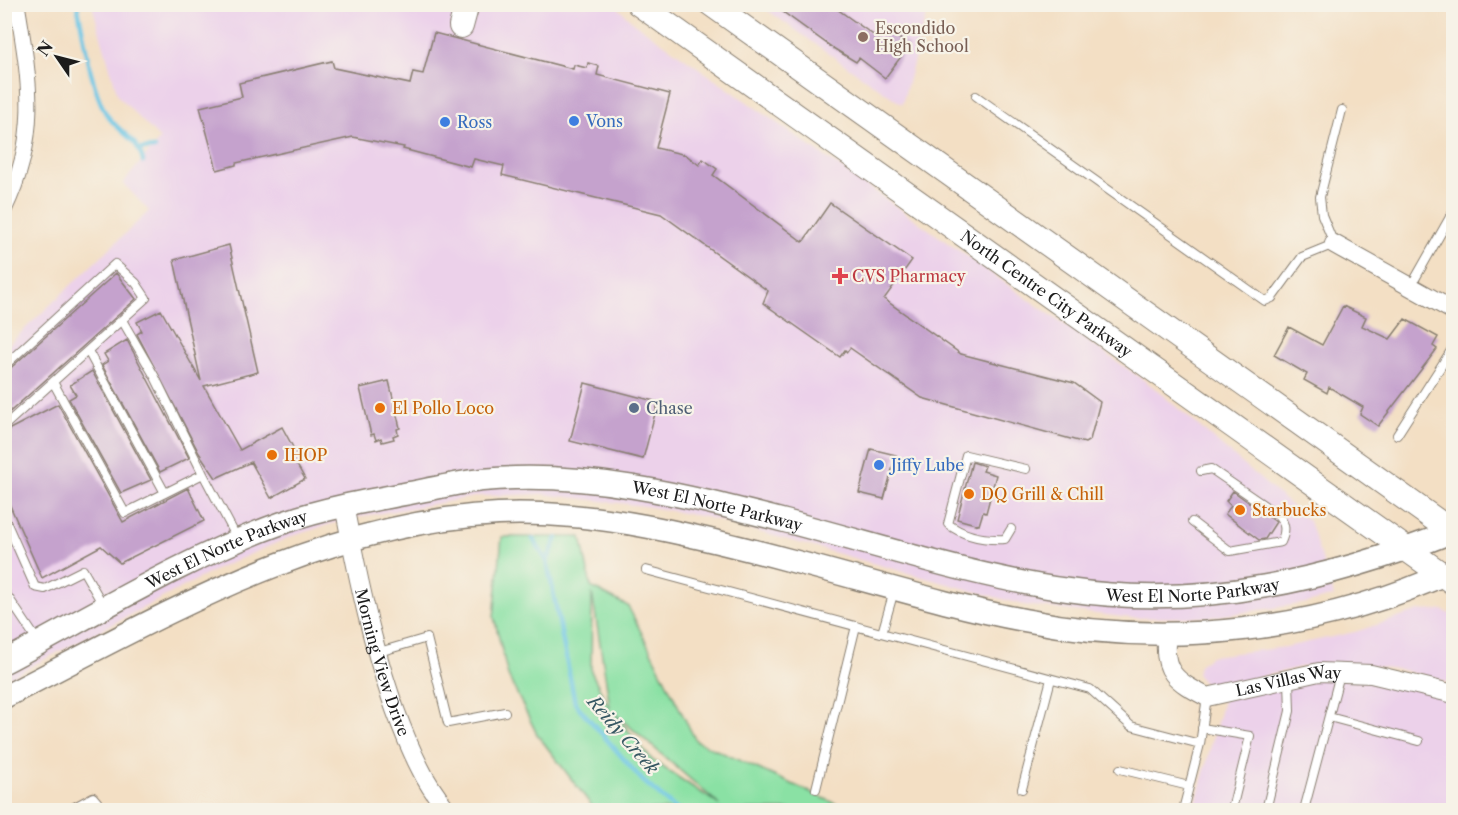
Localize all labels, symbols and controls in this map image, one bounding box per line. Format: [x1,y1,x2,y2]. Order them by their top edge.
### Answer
place label: Escondido High School [875,18,969,56]
north arrow [27,27,87,87]
marker: Escondido High School [856,30,870,44]
text: N [33,37,57,60]
place label: Vons [585,111,623,131]
place label: Ross [457,112,492,132]
marker: Vons [567,114,581,128]
marker: Ross [438,115,452,129]
street label: North Centre City Parkway [957,226,1137,362]
place label: CVS Pharmacy [852,266,967,286]
marker: CVS Pharmacy [833,269,847,283]
place label: El Pollo Loco [392,398,494,418]
place label: Chase [646,398,693,418]
marker: El Pollo Loco [373,401,387,415]
marker: Chase [627,401,641,415]
place label: IHOP [284,445,328,465]
marker: IHOP [265,448,279,462]
place label: Jiffy Lube [888,455,964,475]
marker: Jiffy Lube [872,458,886,472]
street label: West El Norte Parkway [630,477,806,535]
place label: DQ Grill & Chill [981,484,1104,504]
marker: DQ Grill & Chill [962,487,976,501]
place label: Starbucks [1252,500,1327,520]
marker: Starbucks [1233,503,1247,517]
street label: West El Norte Parkway [142,505,311,594]
street label: West El Norte Parkway [1104,574,1282,606]
street label: Morning View Drive [351,586,414,739]
street label: Las Villas Way [1234,661,1343,700]
water label: Reidy Creek [581,690,664,779]

